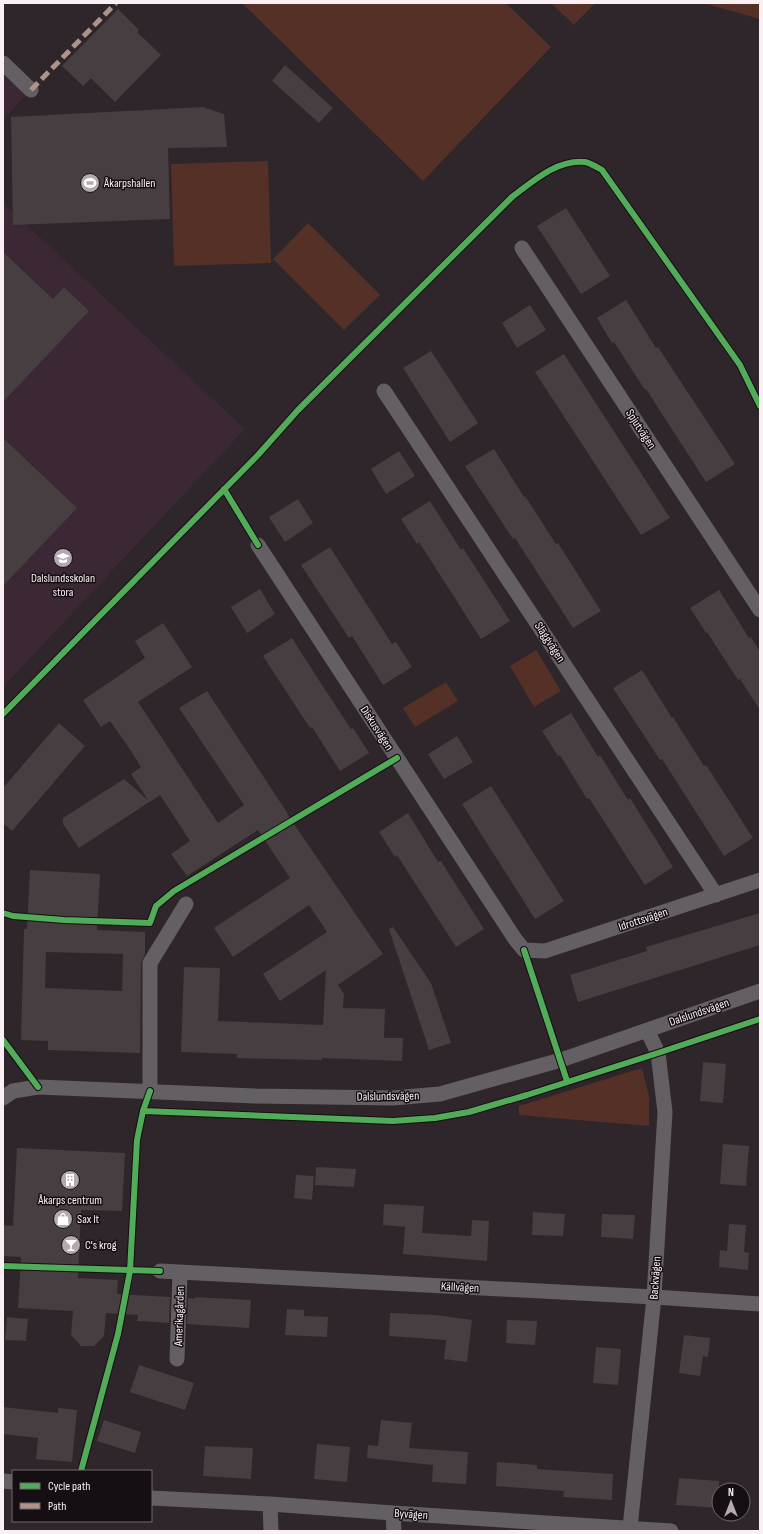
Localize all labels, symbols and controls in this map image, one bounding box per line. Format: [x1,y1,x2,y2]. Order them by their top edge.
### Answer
sports icon: Åkarpshallen [79,172,101,194]
place label: Åkarpshallen [103,176,155,191]
street label: Spjutvägen [622,406,659,452]
school or university icon: Dalslundsskolan stora [52,547,74,569]
place label: Dalslundsskolan stora [31,571,95,600]
street label: Släggvägen [531,619,568,665]
street label: Diskusvägen [357,703,397,753]
street label: Idrottsvägen [617,904,670,934]
street label: Dalslundsvägen [667,995,731,1030]
street label: Dalslundsvägen [357,1088,419,1105]
building icon: Åkarps centrum [59,1169,81,1191]
place label: Åkarps centrum [37,1193,102,1208]
shop icon: Sax It [52,1208,74,1230]
place label: Sax It [77,1212,100,1227]
bar icon: C's krog [60,1234,82,1256]
place label: C's krog [85,1238,117,1253]
street label: Backvägen [647,1256,664,1300]
street label: Källvägen [440,1279,479,1296]
street label: Amerikagården [171,1286,188,1347]
legend [12,1470,152,1522]
text: Cycle path [48,1479,90,1494]
north arrow [711,1482,751,1522]
text: N [728,1486,734,1499]
text: Path [48,1499,66,1514]
street label: Byvägen [394,1506,428,1523]

